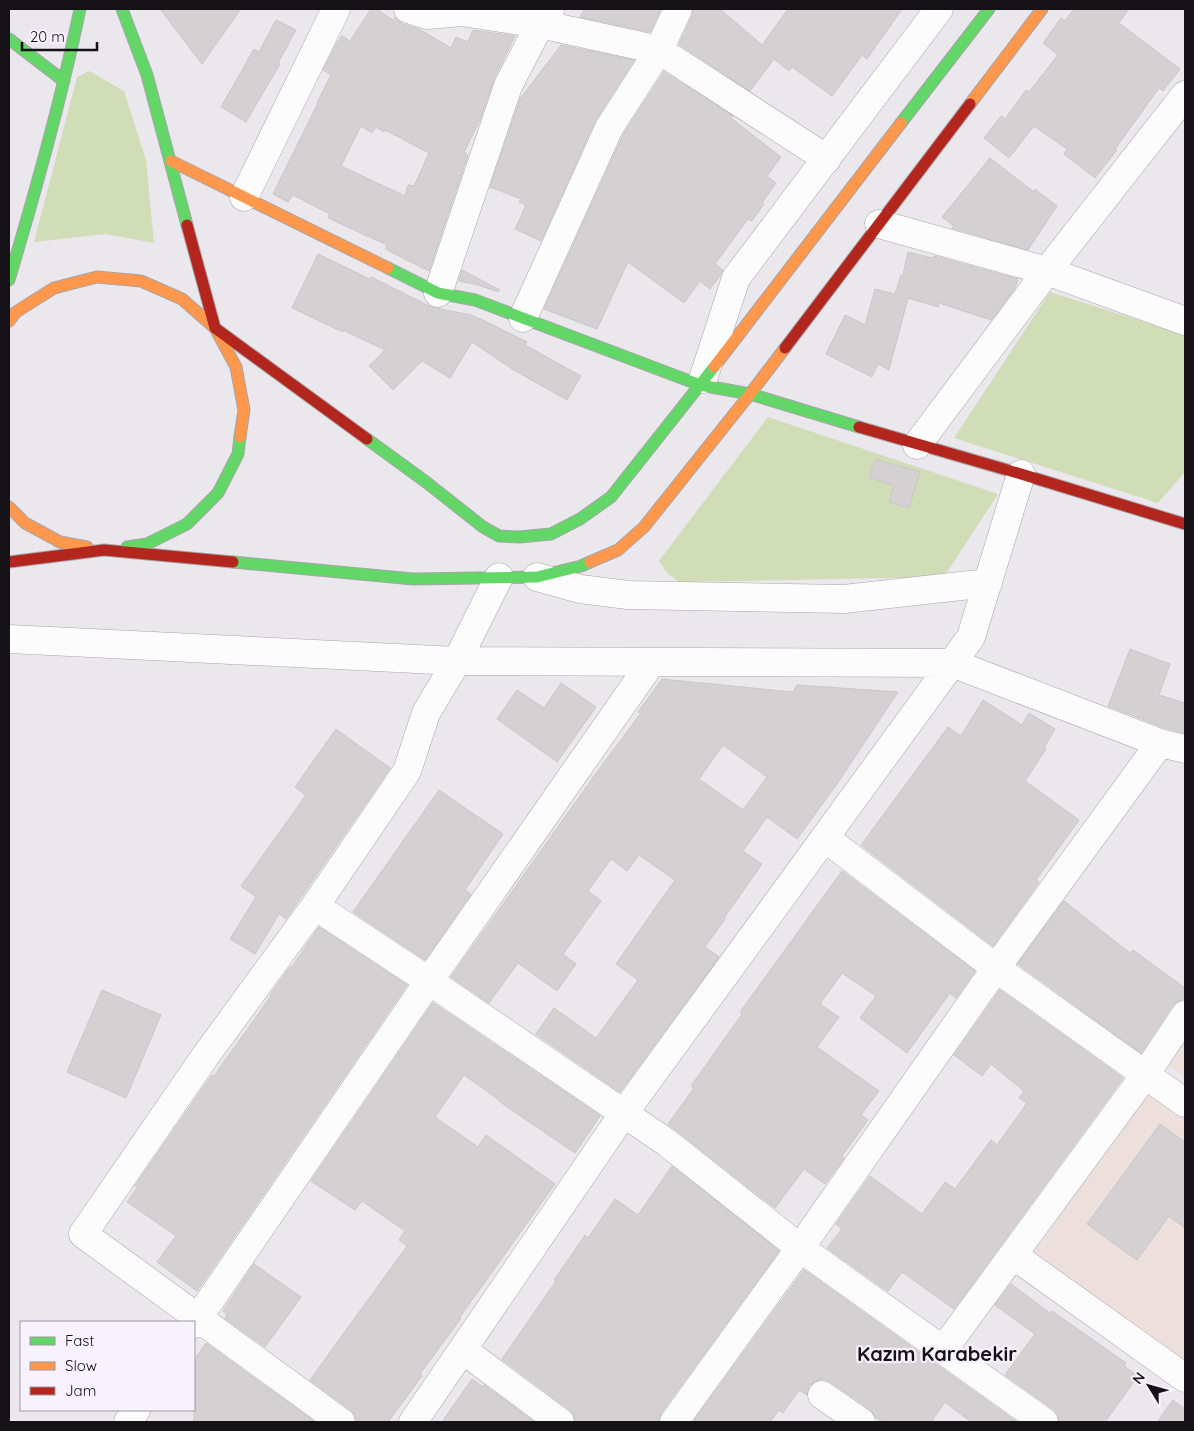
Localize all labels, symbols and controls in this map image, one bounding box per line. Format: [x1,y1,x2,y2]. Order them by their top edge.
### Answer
scale bar [22,20,98,52]
text: 20 m [30,27,65,46]
legend [20,1321,195,1411]
text: Fast [65,1331,94,1350]
district label: Kazım Karabekir [857,1341,1017,1366]
text: Slow [65,1356,97,1375]
north arrow [1124,1361,1174,1411]
text: N [1128,1369,1149,1388]
text: Jam [65,1381,96,1400]

